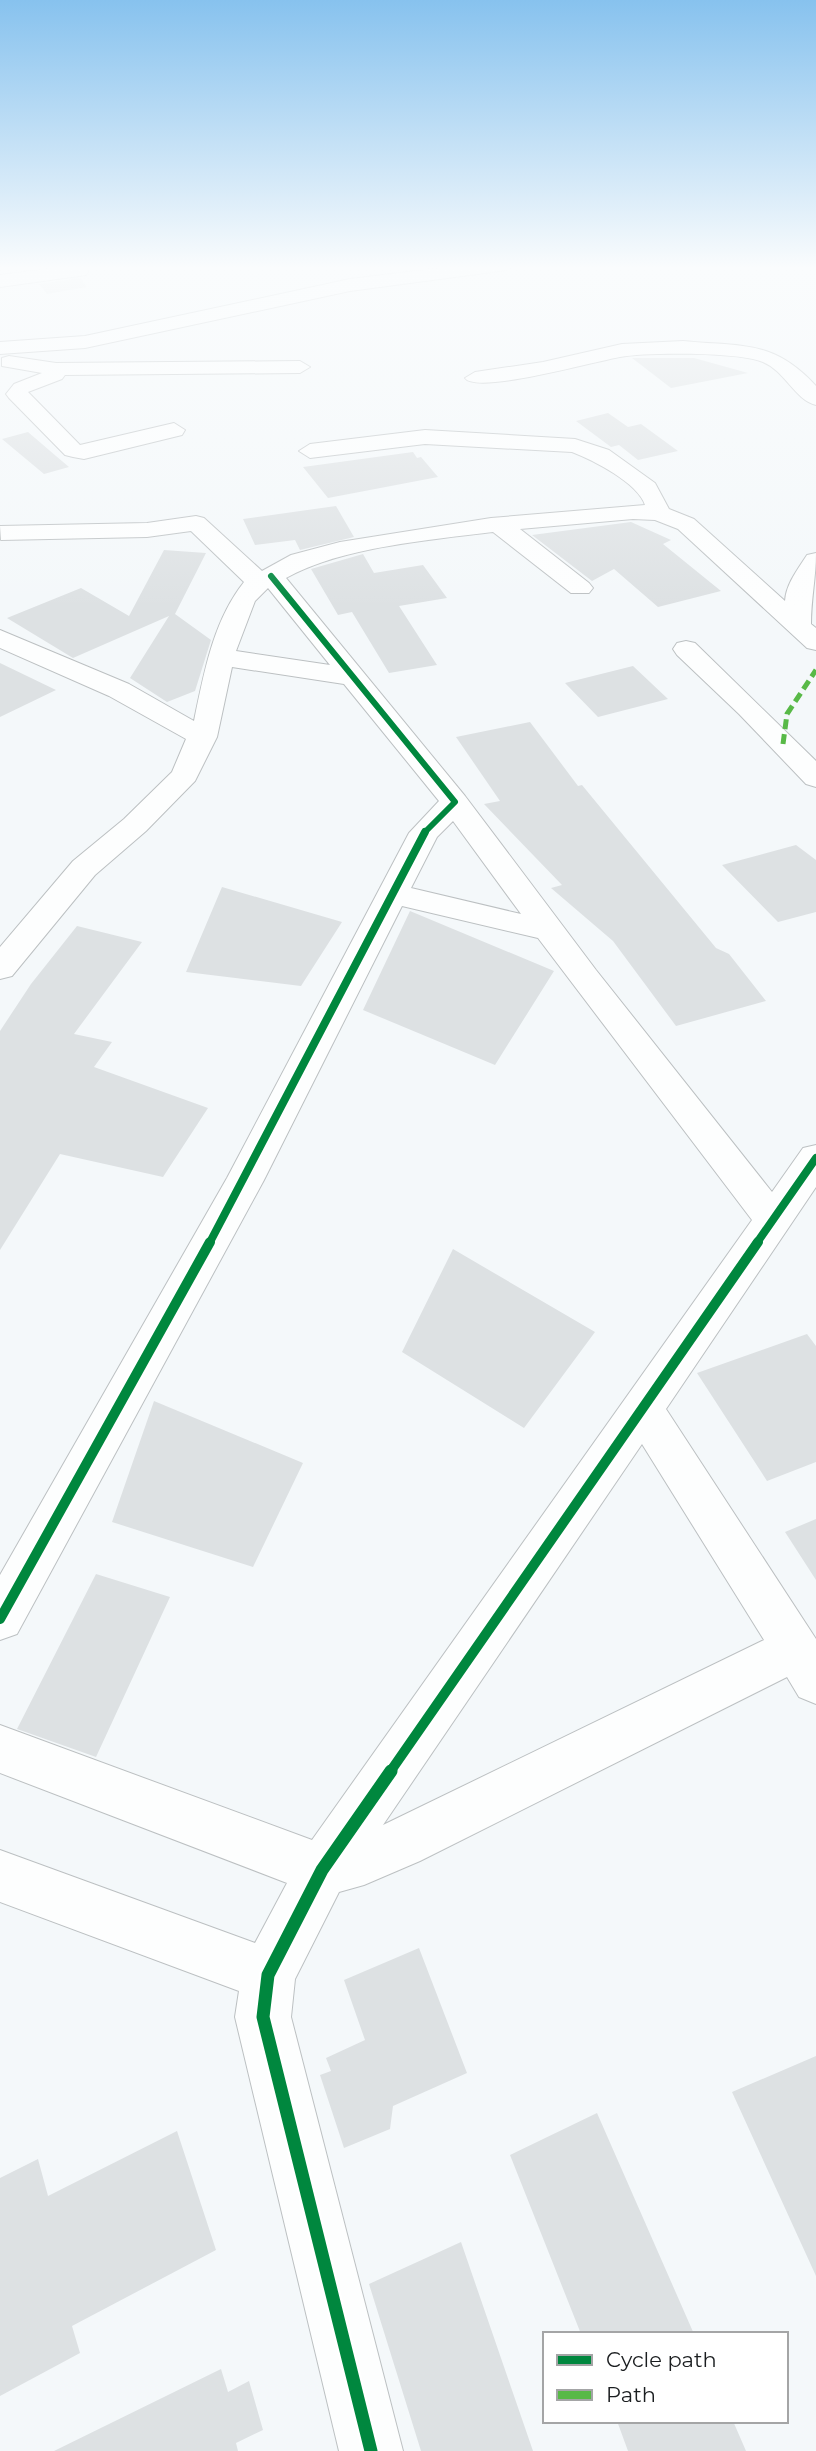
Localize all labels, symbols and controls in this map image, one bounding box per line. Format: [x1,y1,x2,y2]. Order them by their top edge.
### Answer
legend [543,2332,788,2423]
text: Cycle path [606,2347,717,2372]
text: Path [606,2382,656,2407]

